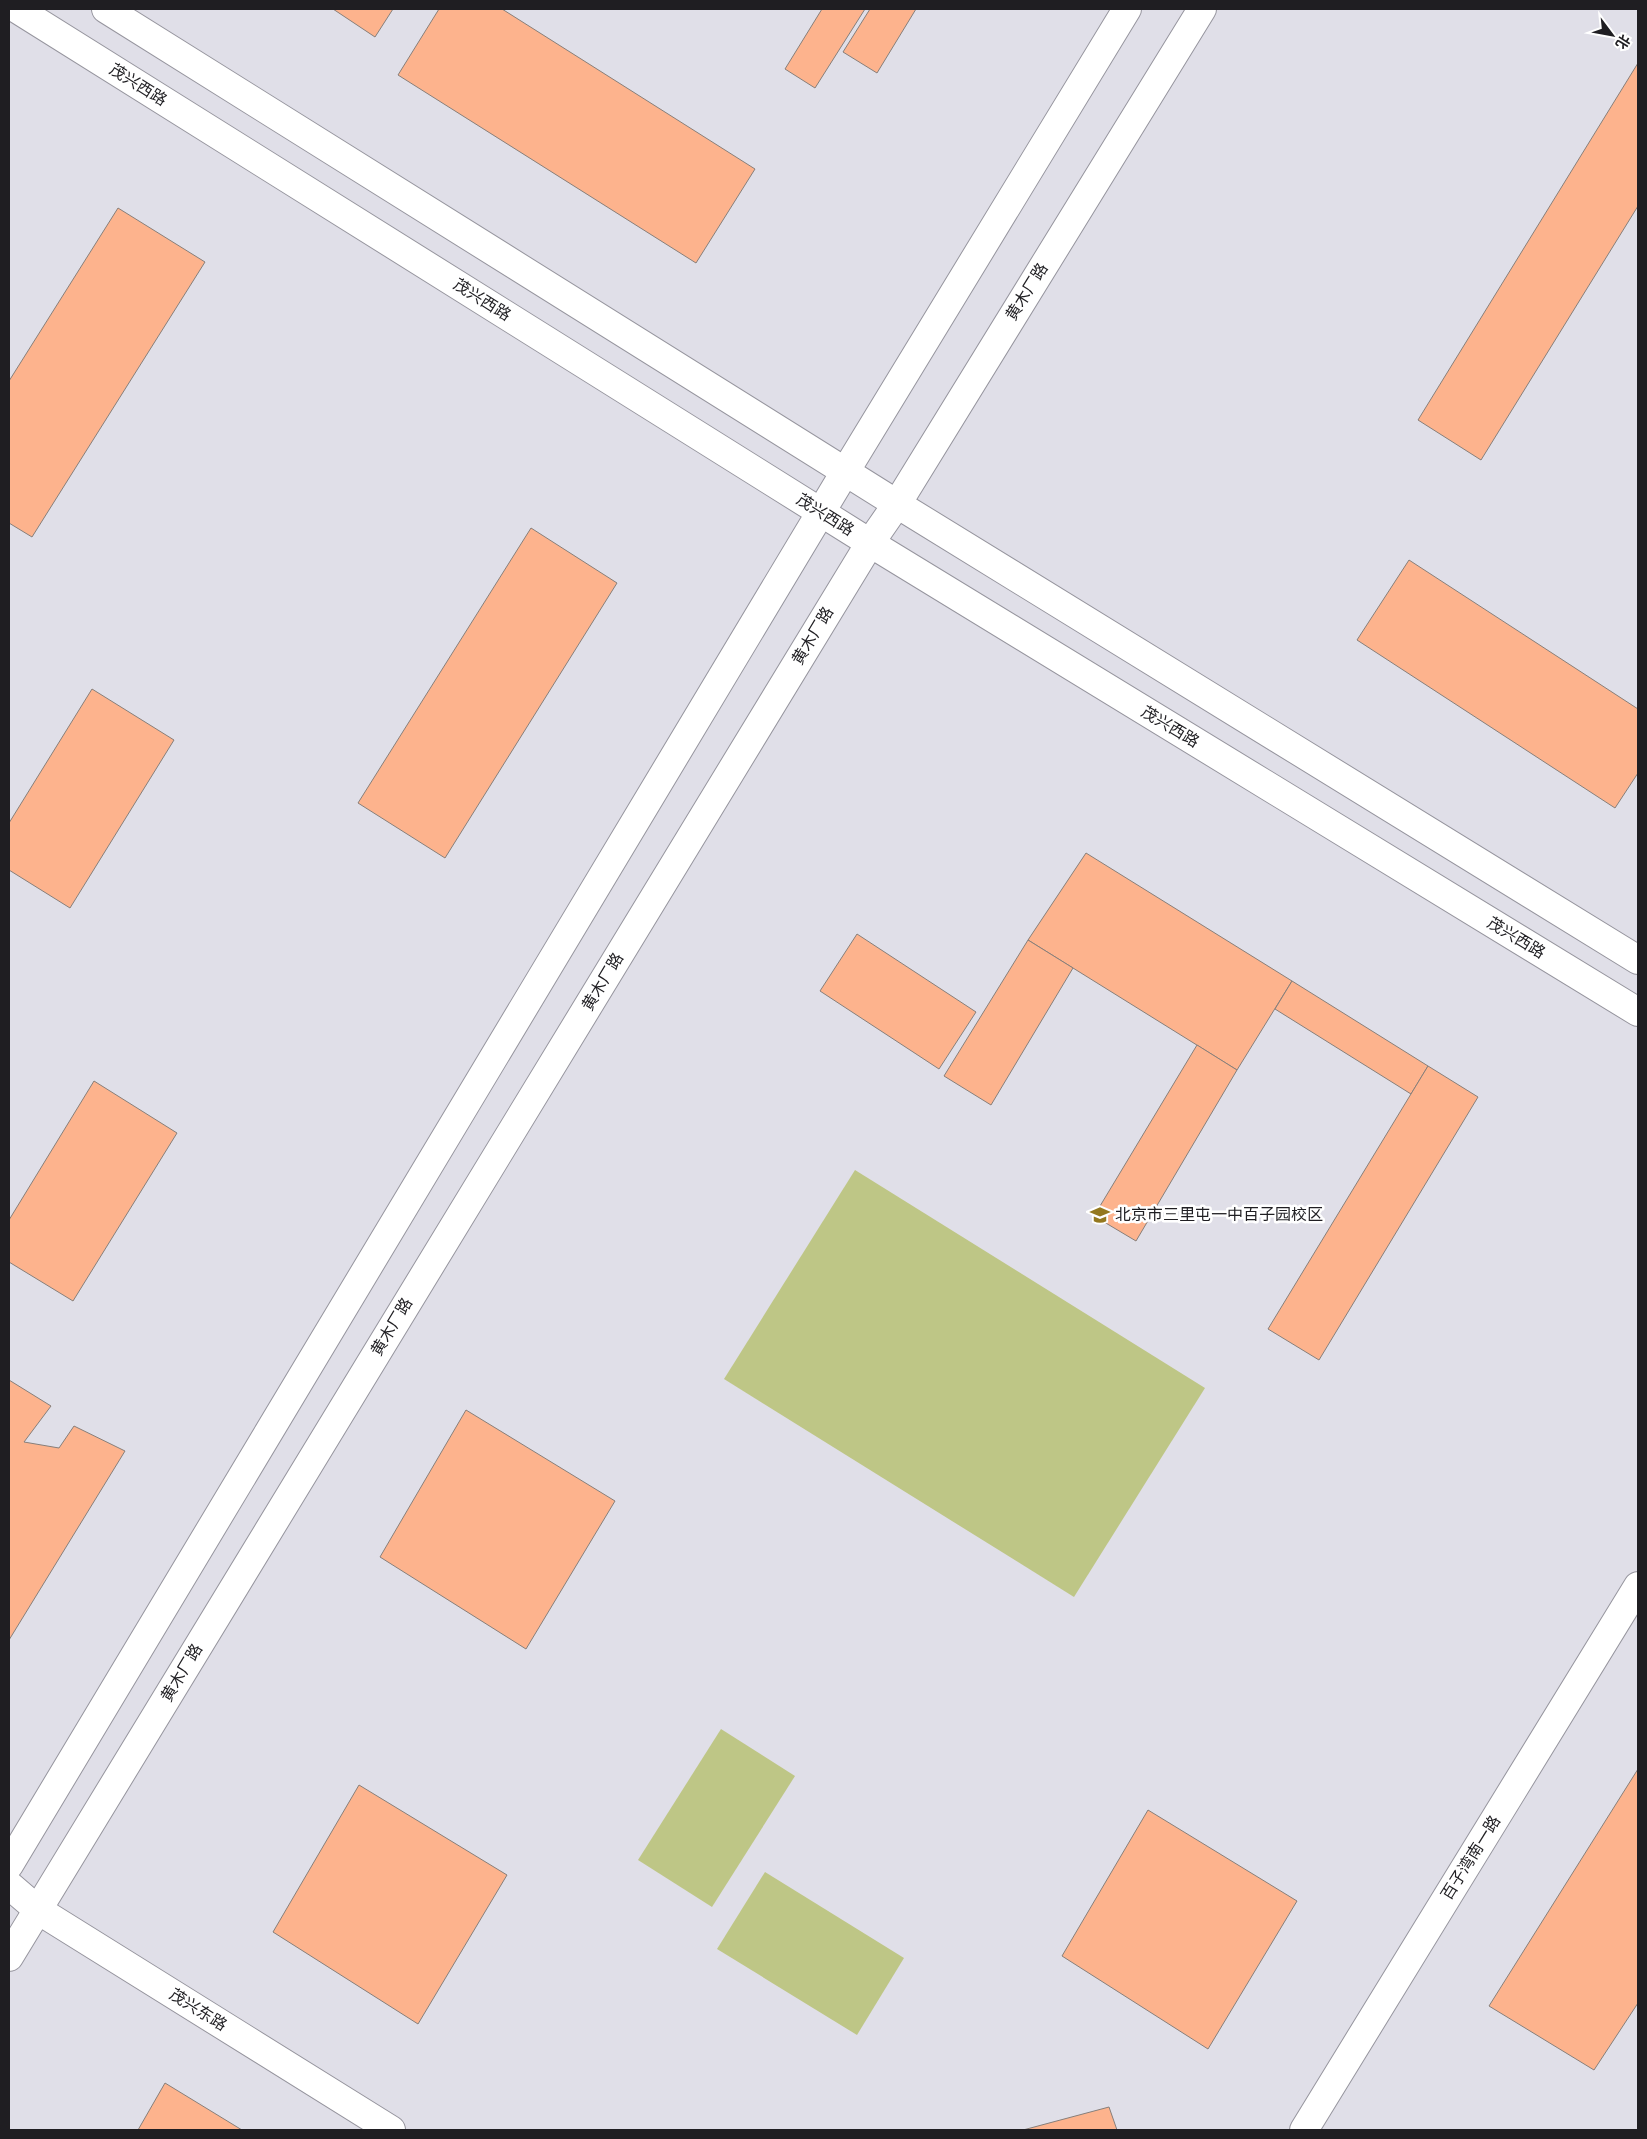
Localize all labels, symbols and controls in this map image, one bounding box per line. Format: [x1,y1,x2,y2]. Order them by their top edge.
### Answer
north arrow [1587,10,1637,60]
text: 北 [1611,31,1634,53]
street label: 茂兴西路 [105,59,171,111]
street label: 黄木厂路 [1001,259,1053,325]
street label: 茂兴西路 [449,274,515,326]
street label: 茂兴西路 [792,489,858,541]
street label: 黄木厂路 [787,603,839,669]
street label: 茂兴西路 [1137,701,1203,753]
street label: 茂兴西路 [1483,912,1549,964]
street label: 黄木厂路 [577,949,629,1015]
school or university icon: 北京市三里屯一中百子园校区 [1089,1204,1111,1226]
place label: 北京市三里屯一中百子园校区 [1115,1204,1323,1226]
street label: 黄木厂路 [366,1294,418,1360]
street label: 黄木厂路 [156,1640,208,1706]
street label: 百子湾南一路 [1436,1811,1506,1905]
street label: 茂兴东路 [165,1984,231,2036]

